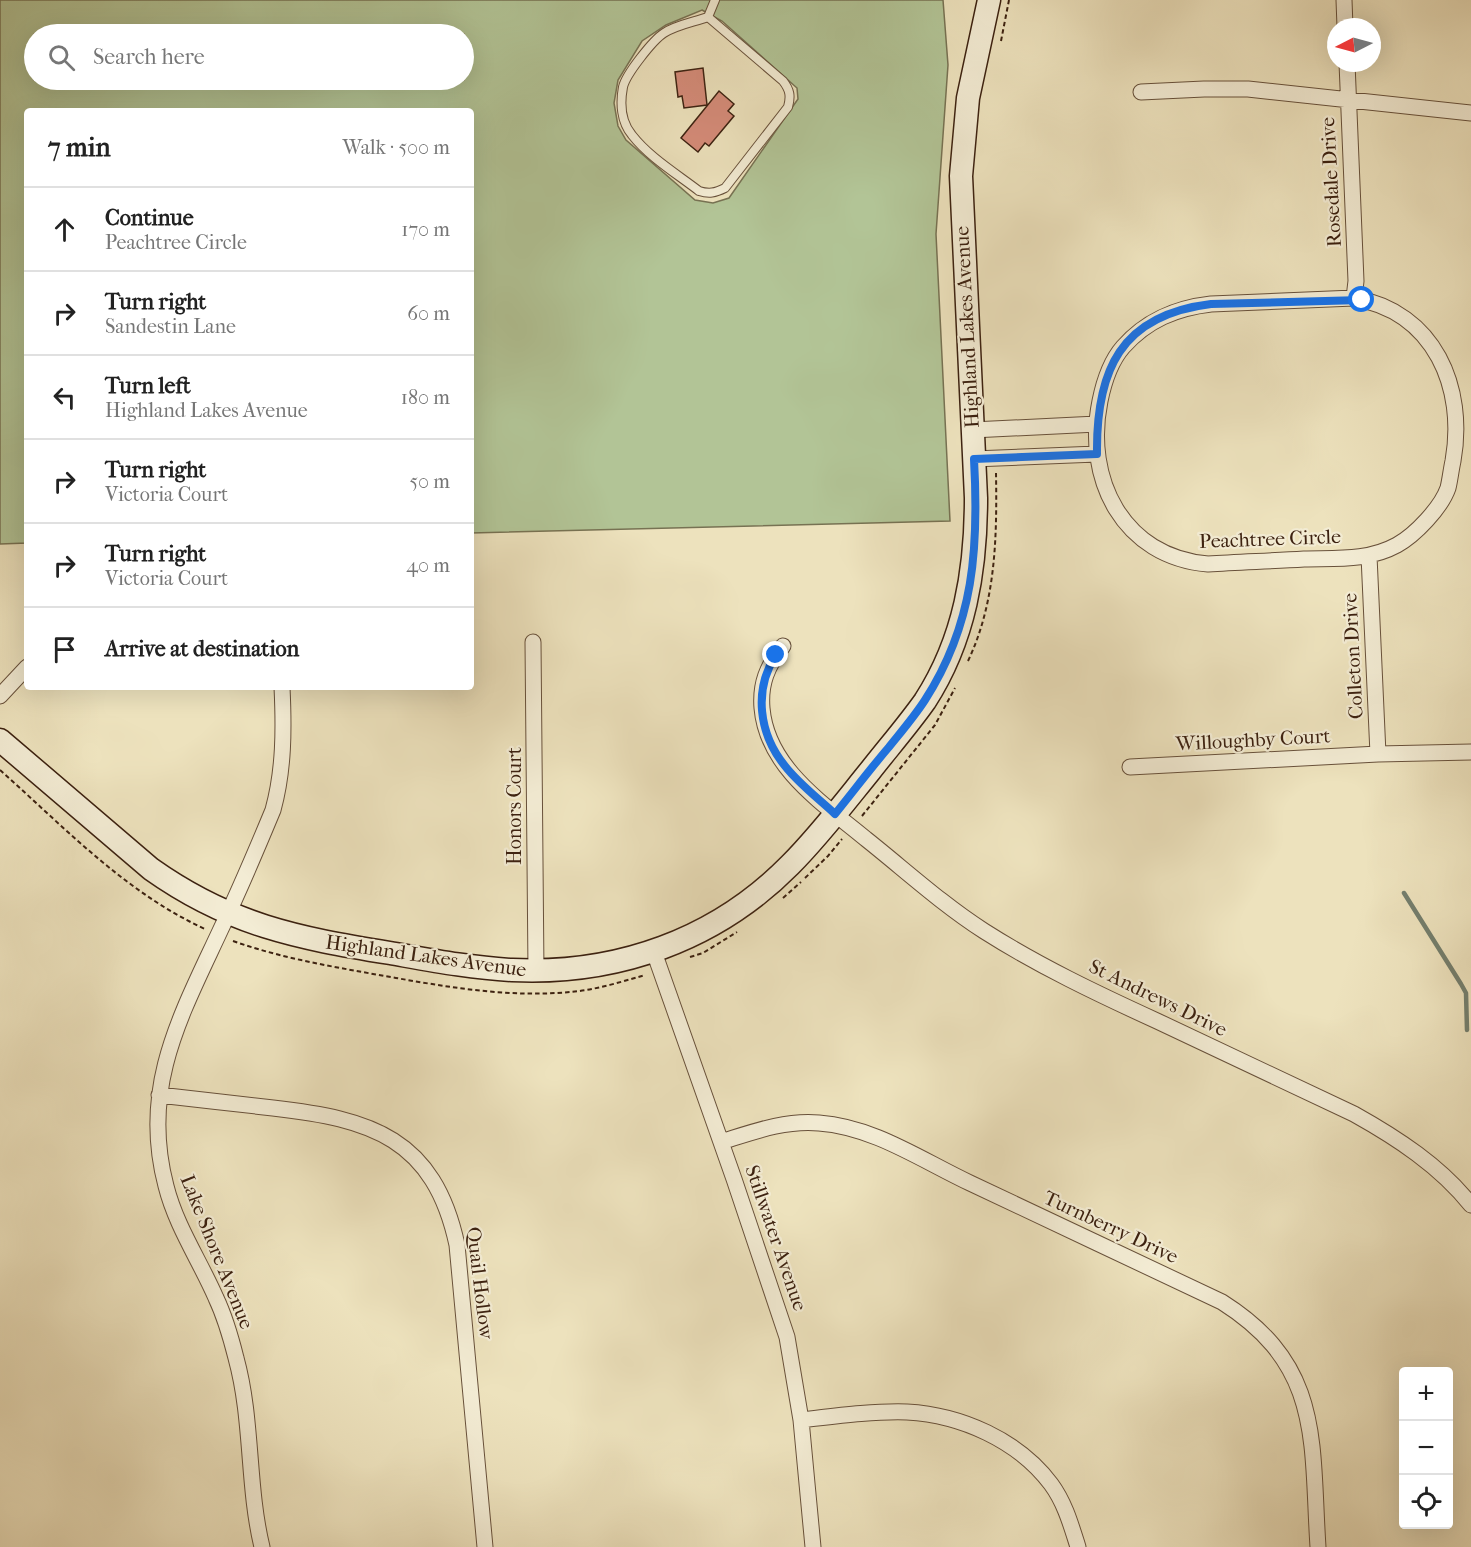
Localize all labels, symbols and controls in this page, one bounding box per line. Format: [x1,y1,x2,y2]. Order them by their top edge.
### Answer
north arrow [1327,18,1381,72]
search box [24,24,474,90]
icon: search [45,41,78,74]
text: Search here [93,44,205,70]
street label: Rosedale Drive [1316,116,1346,248]
text: 7 min [48,132,111,163]
text: Walk · 500 m [342,136,450,159]
text: Continue [105,205,194,231]
icon: ahead [48,213,81,246]
text: 170 m [401,218,450,241]
street label: Highland Lakes Avenue [950,225,984,429]
text: Peachtree Circle [105,231,247,254]
route start [1348,286,1374,312]
text: Turn right [105,289,206,315]
icon: right [48,297,81,330]
text: 60 m [407,302,450,325]
text: Sandestin Lane [105,315,236,338]
text: Turn left [105,373,191,399]
icon: left [48,381,81,414]
text: 180 m [401,386,450,409]
text: Highland Lakes Avenue [105,399,308,422]
text: Turn right [105,457,206,483]
icon: right [48,465,81,498]
text: 50 m [409,470,450,493]
text: Victoria Court [105,483,228,506]
street label: Peachtree Circle [1199,525,1341,553]
text: Turn right [105,541,206,567]
icon: right [48,549,81,582]
text: 40 m [406,554,450,577]
text: Victoria Court [105,567,228,590]
street label: Colleton Drive [1338,592,1368,720]
icon: arrive [48,633,81,666]
text: Arrive at destination [105,636,299,662]
route end [762,641,788,667]
street label: Willoughby Court [1174,724,1331,756]
street label: Honors Court [503,747,526,865]
street label: Highland Lakes Avenue [324,931,528,981]
street label: St Andrews Drive [1085,955,1231,1041]
street label: Stillwater Avenue [740,1162,812,1314]
street label: Lake Shore Avenue [176,1172,258,1332]
street label: Turnberry Drive [1040,1186,1182,1268]
street label: Quail Hollow [462,1226,498,1341]
map controls [1399,1367,1453,1529]
button: + [1399,1367,1453,1421]
button: − [1399,1421,1453,1475]
button: locate [1399,1475,1453,1529]

